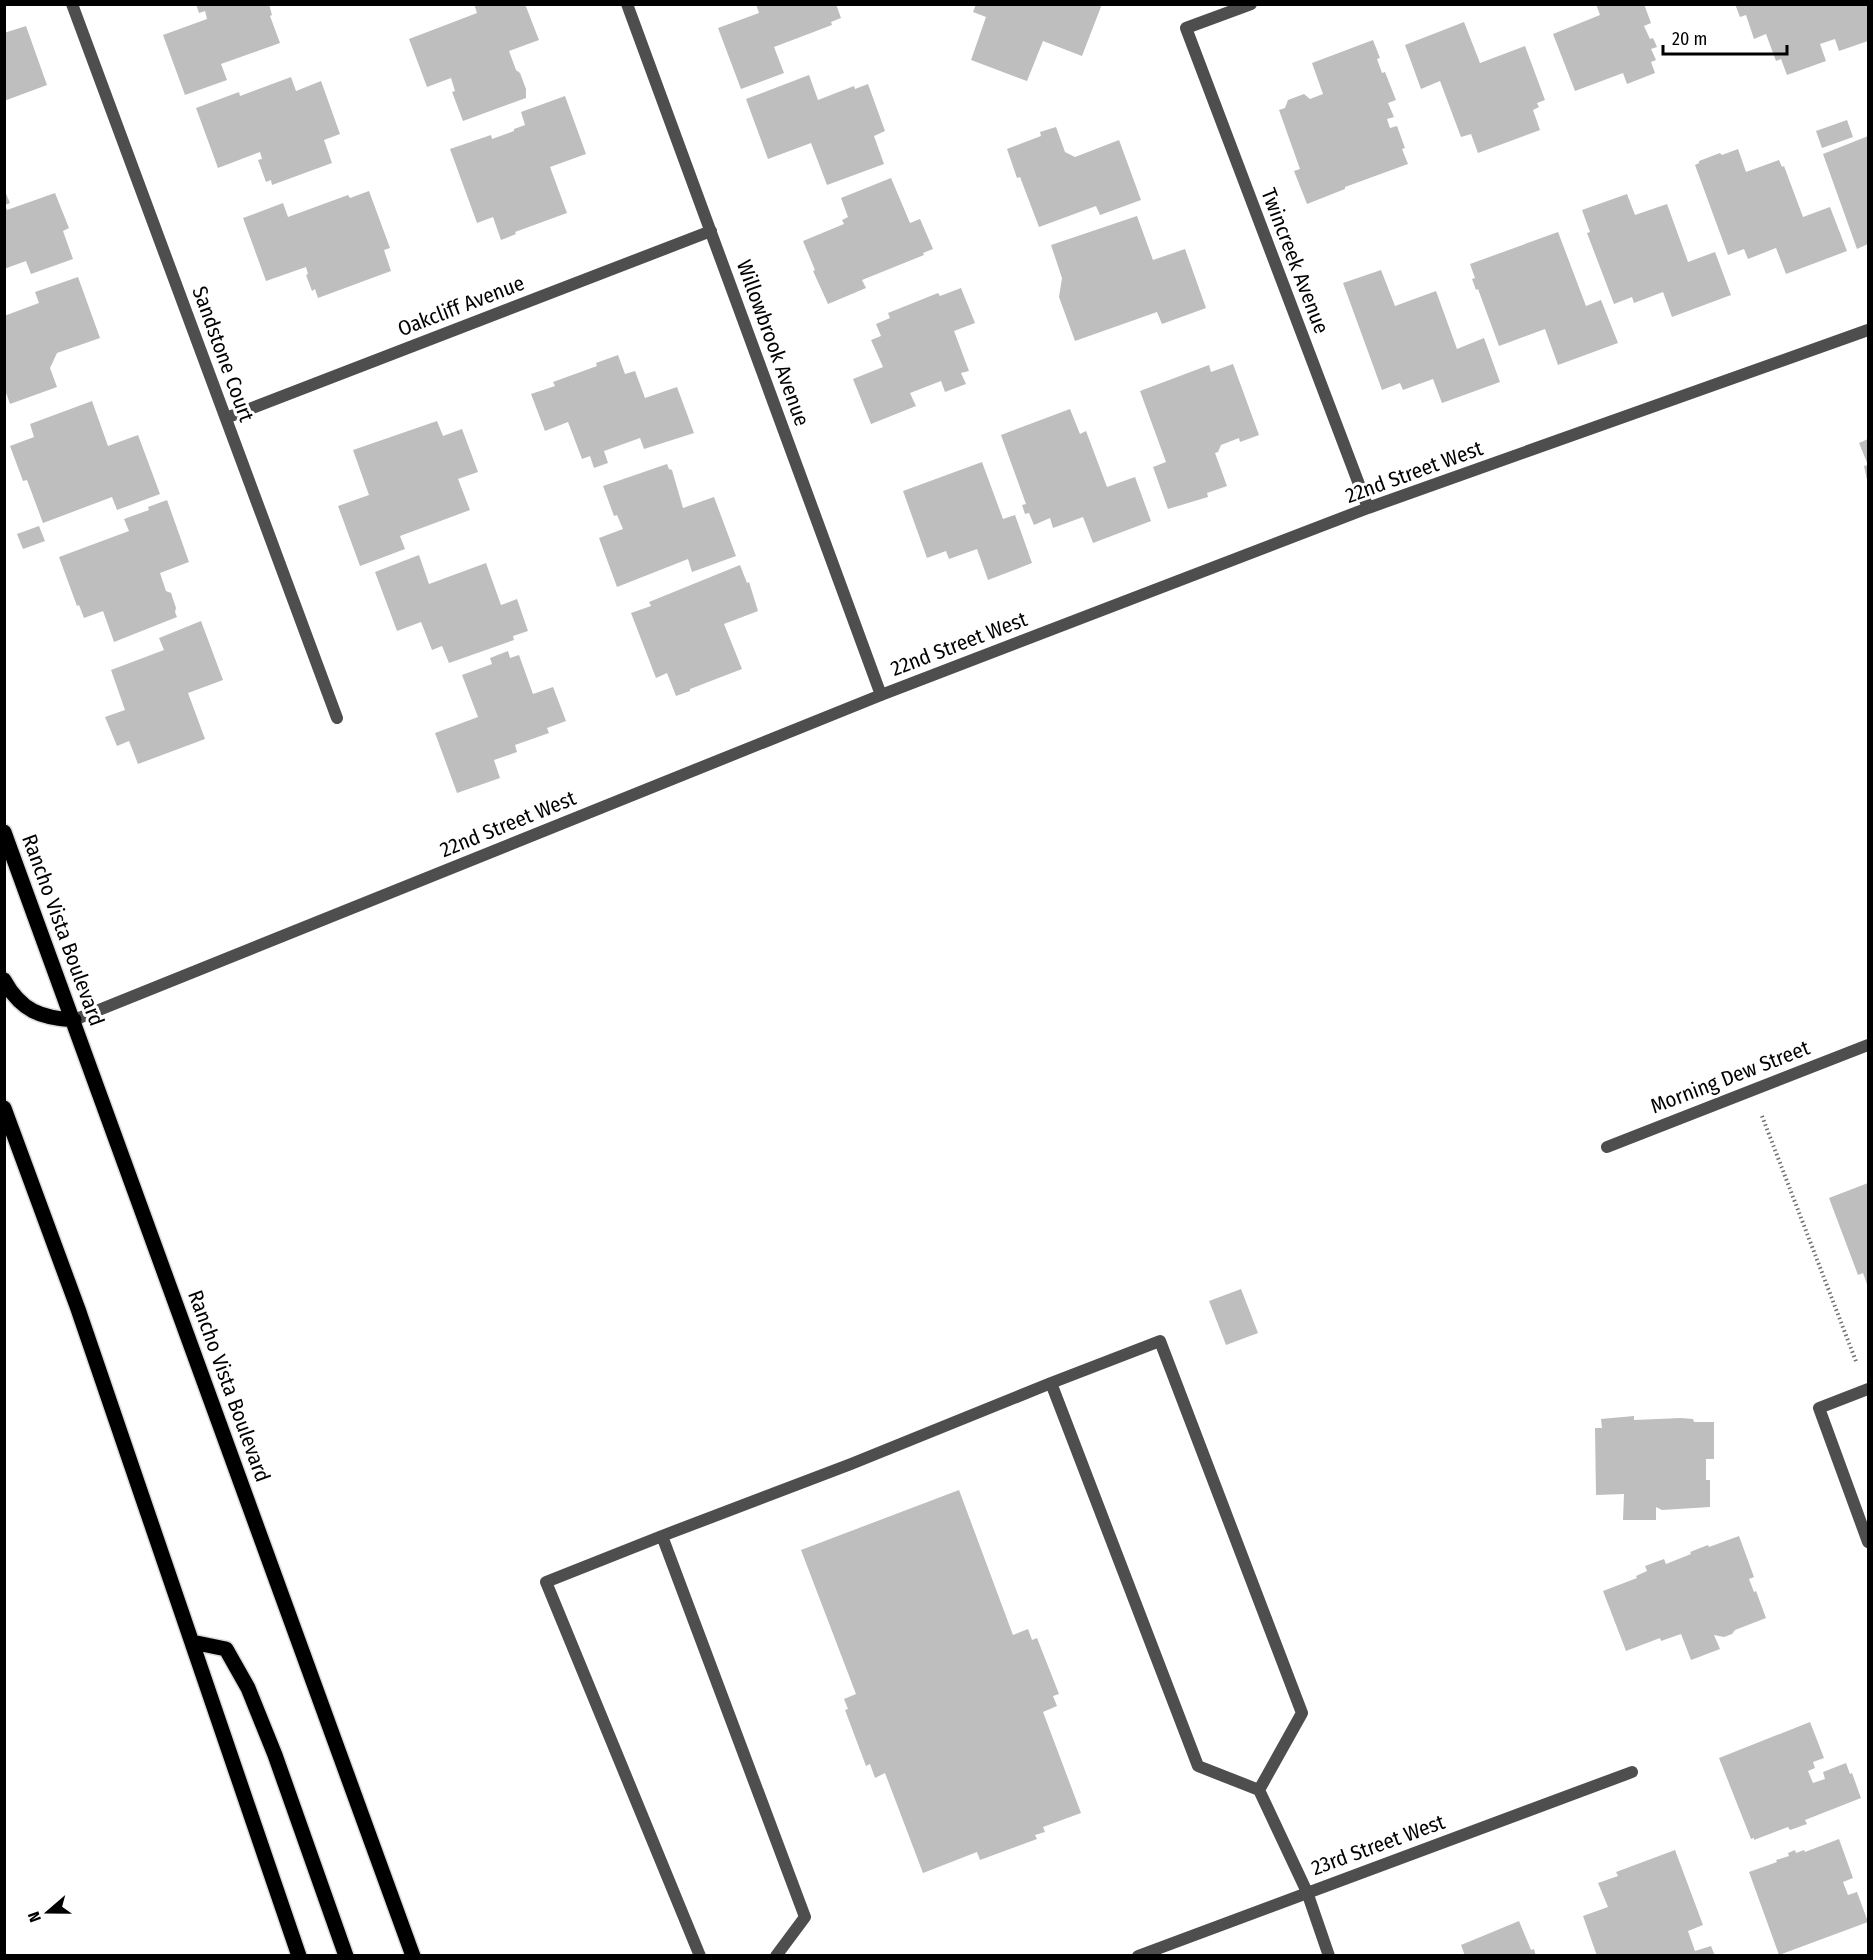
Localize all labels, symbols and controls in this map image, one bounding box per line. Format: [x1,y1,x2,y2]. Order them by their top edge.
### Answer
scale bar [1663,18,1788,56]
text: 20 m [1672,28,1707,50]
street label: Twincreek Avenue [1255,185,1335,337]
street label: Willowbrook Avenue [731,256,815,430]
street label: Oakcliff Avenue [394,270,528,342]
street label: Sandstone Court [186,283,260,425]
street label: 22nd Street West [1342,435,1486,509]
street label: 22nd Street West [887,606,1031,682]
street label: 22nd Street West [436,785,580,863]
street label: Rancho Vista Boulevard [16,831,110,1029]
street label: Morning Dew Street [1647,1035,1813,1119]
street label: Rancho Vista Boulevard [182,1287,276,1485]
street label: 23rd Street West [1308,1809,1448,1881]
north arrow [18,1882,78,1942]
text: N [24,1909,45,1925]

